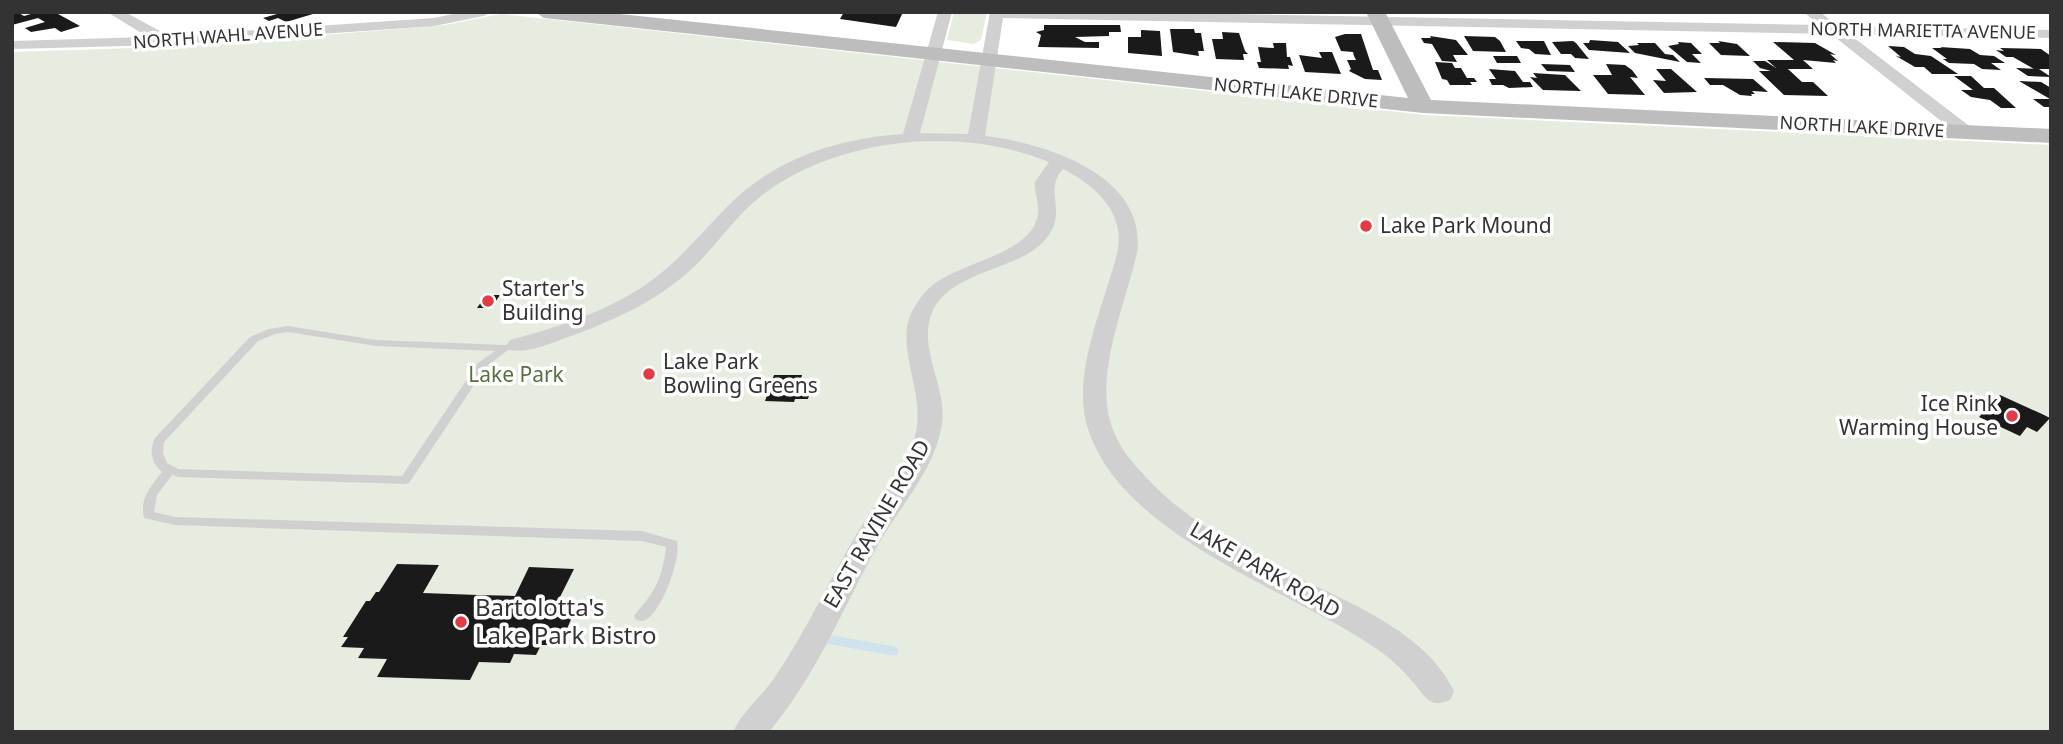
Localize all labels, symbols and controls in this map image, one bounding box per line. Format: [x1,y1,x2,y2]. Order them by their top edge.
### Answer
street label: NORTH WAHL AVENUE [132,16,324,54]
street label: NORTH MARIETTA AVENUE [1810,16,2036,44]
street label: NORTH LAKE DRIVE [1213,71,1379,113]
street label: NORTH LAKE DRIVE [1779,110,1945,142]
place label: Lake Park Mound [1380,211,1552,239]
marker: Lake Park Mound [1358,218,1374,234]
place label: Starter's Building [502,274,585,326]
marker: Starter's Building [480,293,496,309]
place label: Lake Park Bowling Greens [663,347,818,399]
park label: Lake Park [468,360,565,388]
marker: Lake Park Bowling Greens [641,366,657,382]
place label: Ice Rink Warming House [1839,389,1999,441]
marker: Ice Rink Warming House [2004,408,2020,424]
street label: EAST RAVINE ROAD [817,434,936,613]
street label: LAKE PARK ROAD [1185,515,1346,623]
place label: Bartolotta's Lake Park Bistro [475,590,657,651]
marker: Bartolotta's Lake Park Bistro [453,614,469,630]

